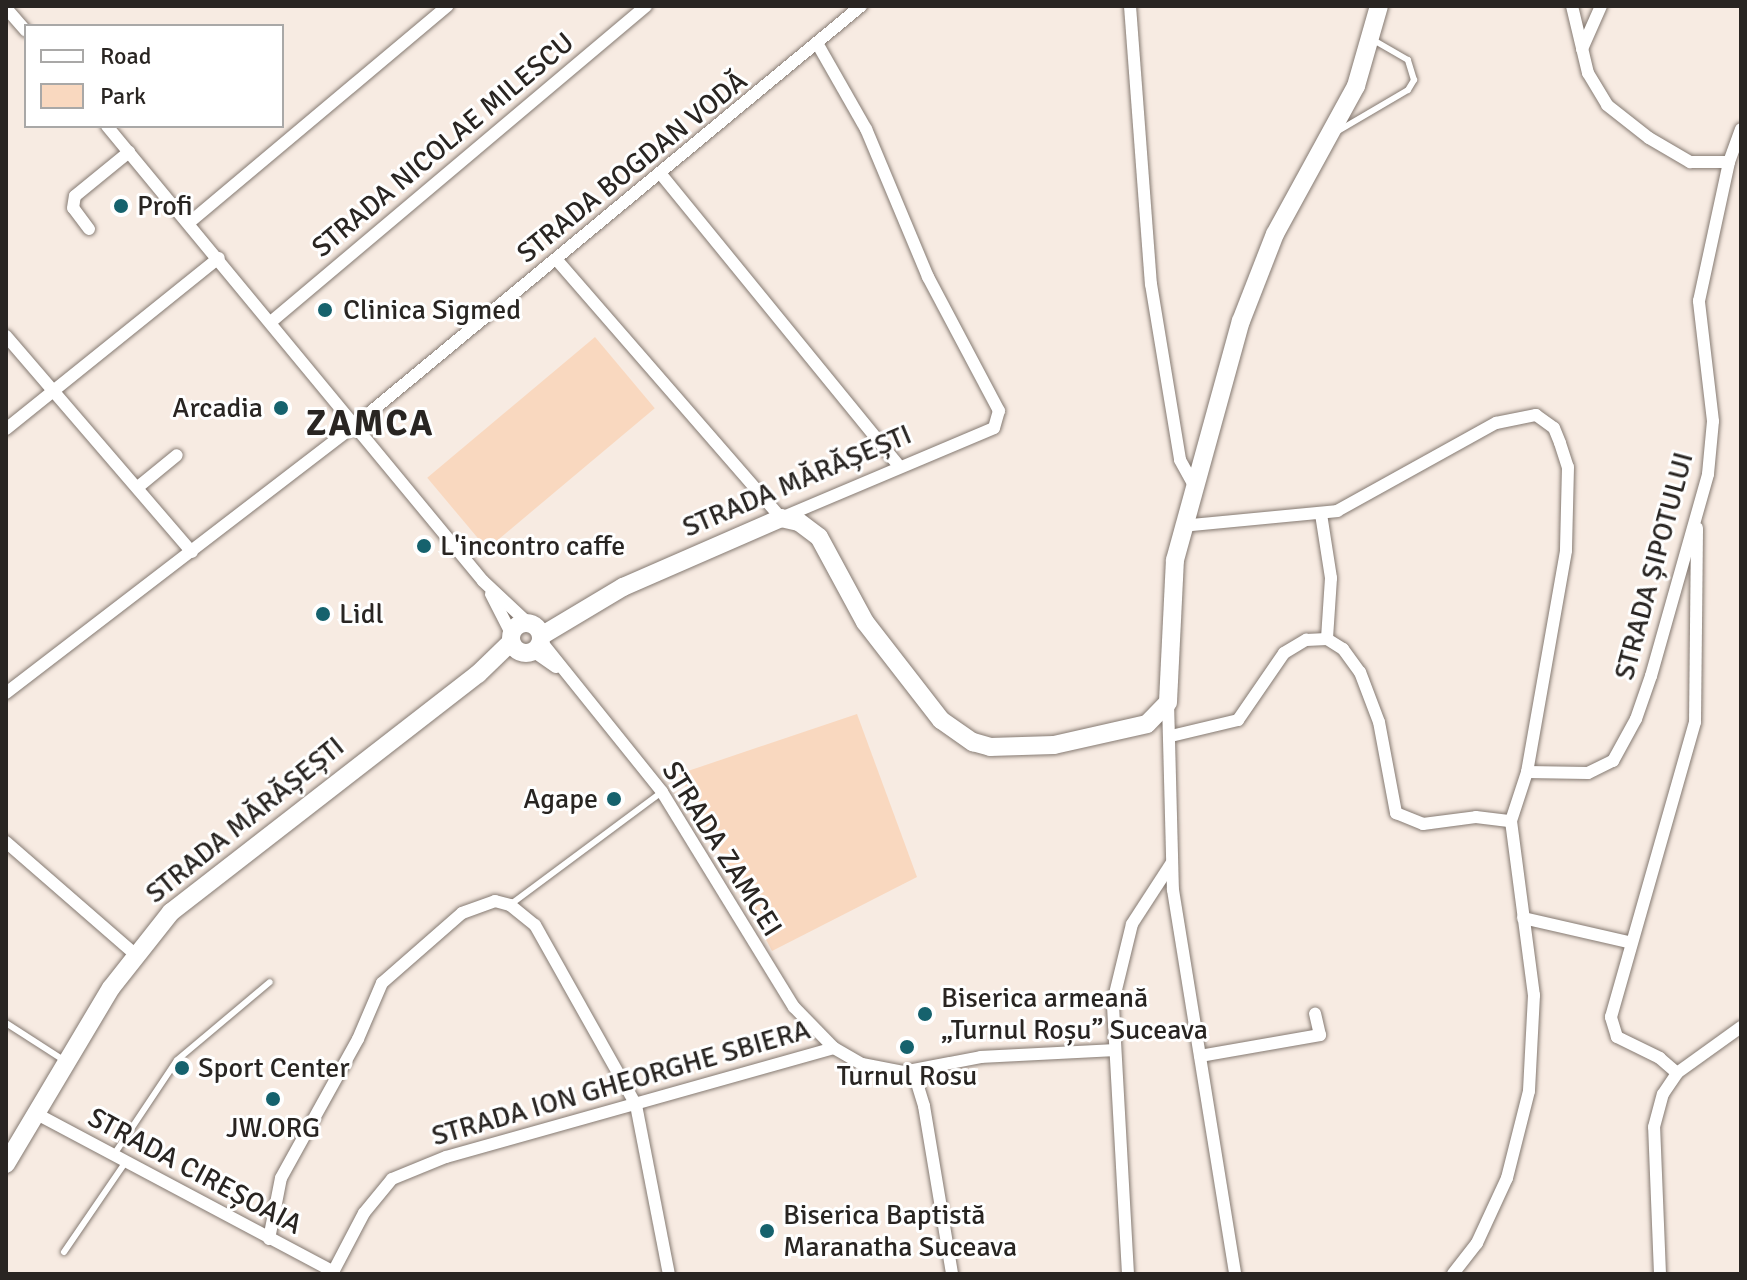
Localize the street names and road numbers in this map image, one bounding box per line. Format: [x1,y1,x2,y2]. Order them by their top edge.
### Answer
street label: STRADA NICOLAE MILESCU [305,26,581,264]
street label: STRADA BOGDAN VODĂ [510,64,754,270]
street label: STRADA MĂRĂȘEȘTI [677,418,917,544]
street label: STRADA ȘIPOTULUI [1607,449,1701,683]
street label: STRADA MĂRĂȘEȘTI [139,730,351,910]
street label: STRADA ZAMCEI [655,755,789,943]
street label: STRADA ION GHEORGHE SBIERA [428,1013,814,1153]
street label: STRADA CIREȘOAIA [82,1100,308,1242]

